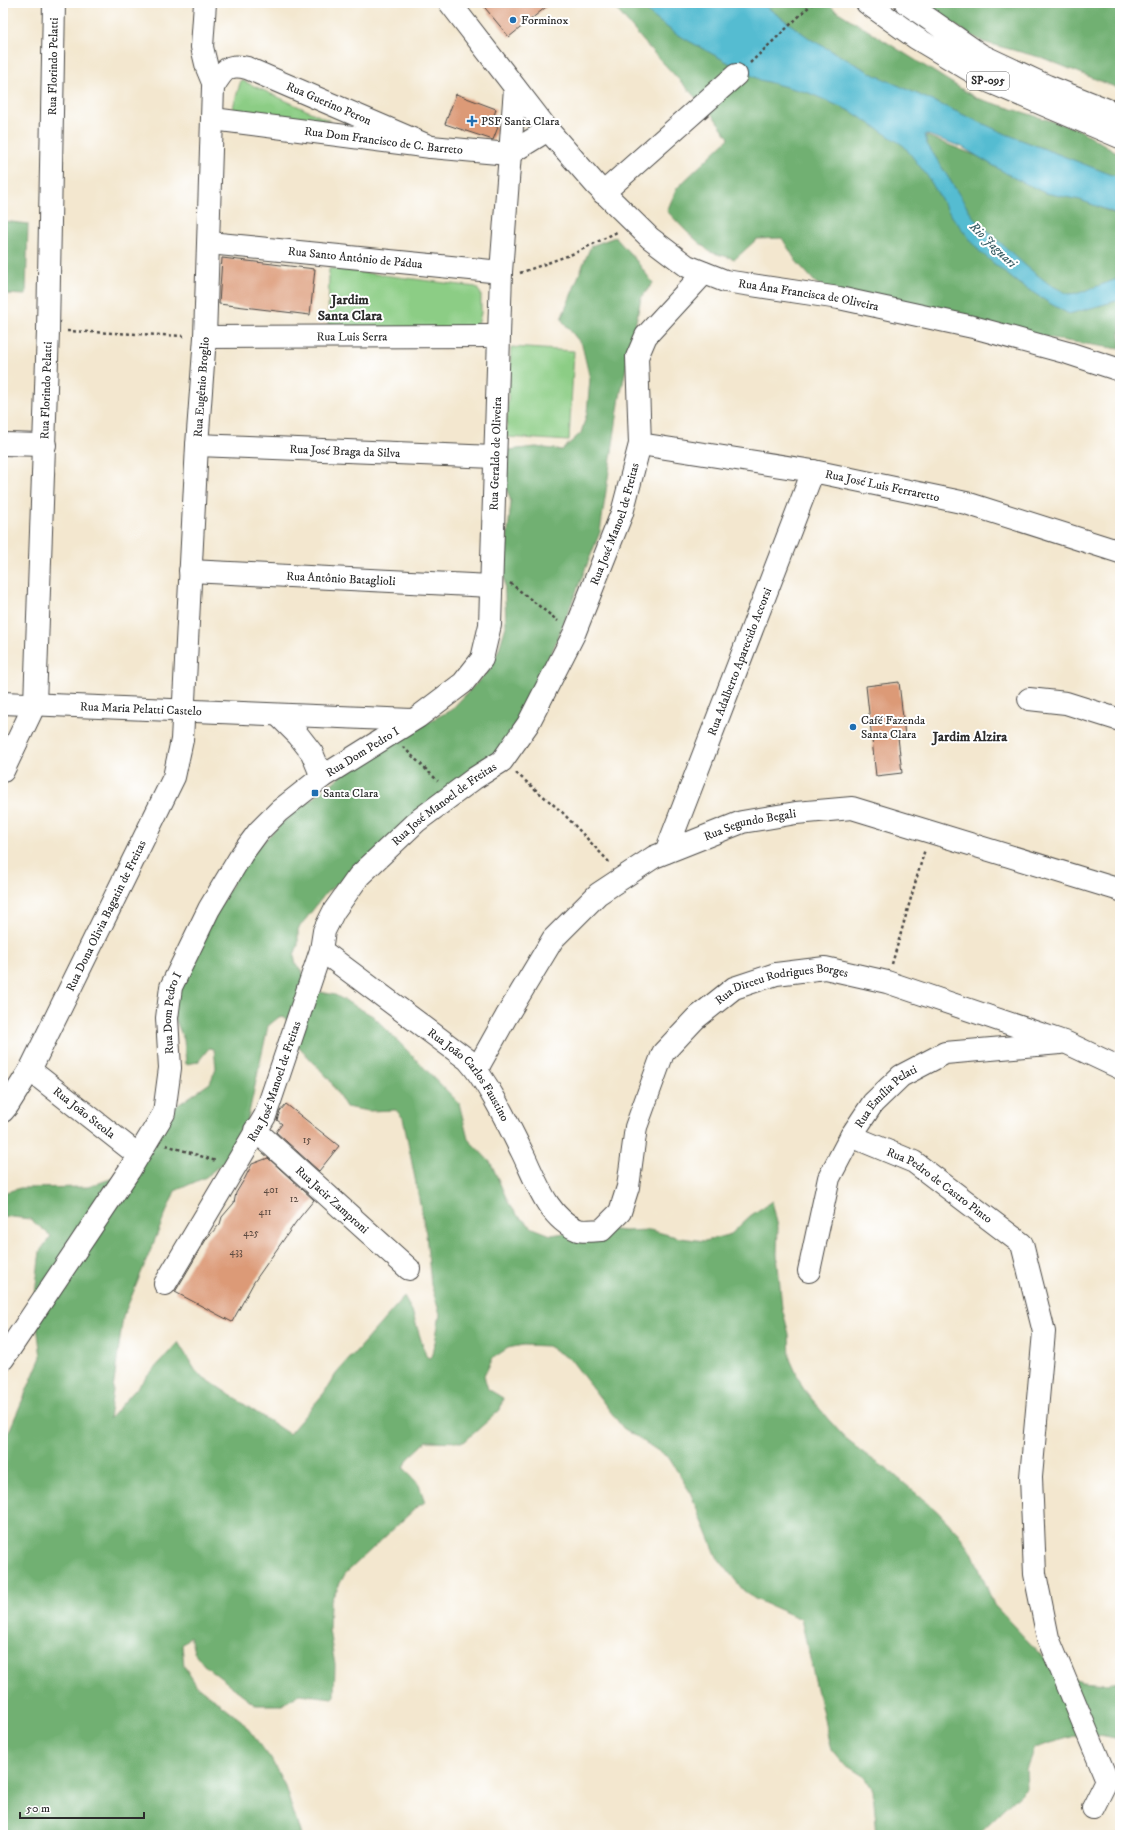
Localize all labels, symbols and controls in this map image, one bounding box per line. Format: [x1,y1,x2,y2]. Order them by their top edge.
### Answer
place label: Forminox [521,13,568,28]
marker: Forminox [508,15,518,25]
street label: Rua Florindo Pelatti [44,18,61,116]
road number: SP-095 [967,72,1009,90]
street label: Rua Guerino Peron [284,78,375,128]
place label: PSF Santa Clara [481,114,560,129]
marker: PSF Santa Clara [466,115,478,127]
street label: Rua Dom Francisco de C. Barreto [304,123,464,157]
water label: Rio Jaguari [965,218,1021,272]
street label: Rua Santo Antônio de Pádua [287,243,424,272]
street label: Rua Ana Francisca de Oliveira [737,276,881,314]
district label: Jardim Santa Clara [318,291,383,325]
street label: Rua Luis Serra [317,329,388,344]
street label: Rua Eugênio Broglio [190,336,213,438]
street label: Rua Florindo Pelatti [37,341,55,440]
street label: Rua Geraldo de Oliveira [486,396,505,511]
street label: Rua José Braga da Silva [289,441,402,461]
street label: Rua José Manoel de Freitas [587,461,642,587]
street label: Rua José Luis Ferraretto [824,466,941,505]
street label: Rua Antônio Bataglioli [286,568,396,589]
street label: Rua Adalberto Aparecido Accorsi [704,586,775,738]
street label: Rua Maria Pelatti Castelo [80,699,202,719]
place label: Café Fazenda Santa Clara [861,713,926,742]
marker: Café Fazenda Santa Clara [848,722,858,732]
street label: Rua Dom Pedro I [323,723,402,780]
district label: Jardim Alzira [931,728,1008,746]
street label: Rua José Manoel de Freitas [388,759,499,849]
place label: Santa Clara [323,786,379,801]
marker: Santa Clara [310,788,320,798]
street label: Rua Segundo Begali [701,806,797,844]
street label: Rua Dona Olivia Bagatin de Freitas [62,838,149,994]
street label: Rua Dirceu Rodrigues Borges [712,960,850,1008]
street label: Rua Dom Pedro I [160,969,185,1055]
street label: Rua José Manoel de Freitas [244,1019,304,1145]
street label: Rua João Carlos Faustino [425,1025,513,1124]
street label: Rua Emília Pelati [851,1062,919,1131]
street label: Rua João Steola [50,1084,119,1142]
house number: 15 [303,1134,311,1146]
street label: Rua Pedro de Castro Pinto [884,1144,996,1226]
street label: Rua Jacir Zamproni [292,1163,372,1237]
house number: 401 [264,1184,279,1196]
house number: 12 [290,1193,298,1205]
house number: 411 [258,1206,272,1218]
house number: 425 [243,1227,259,1239]
house number: 433 [229,1246,243,1258]
scale bar [20,1794,144,1820]
text: 50 m [26,1801,50,1816]

